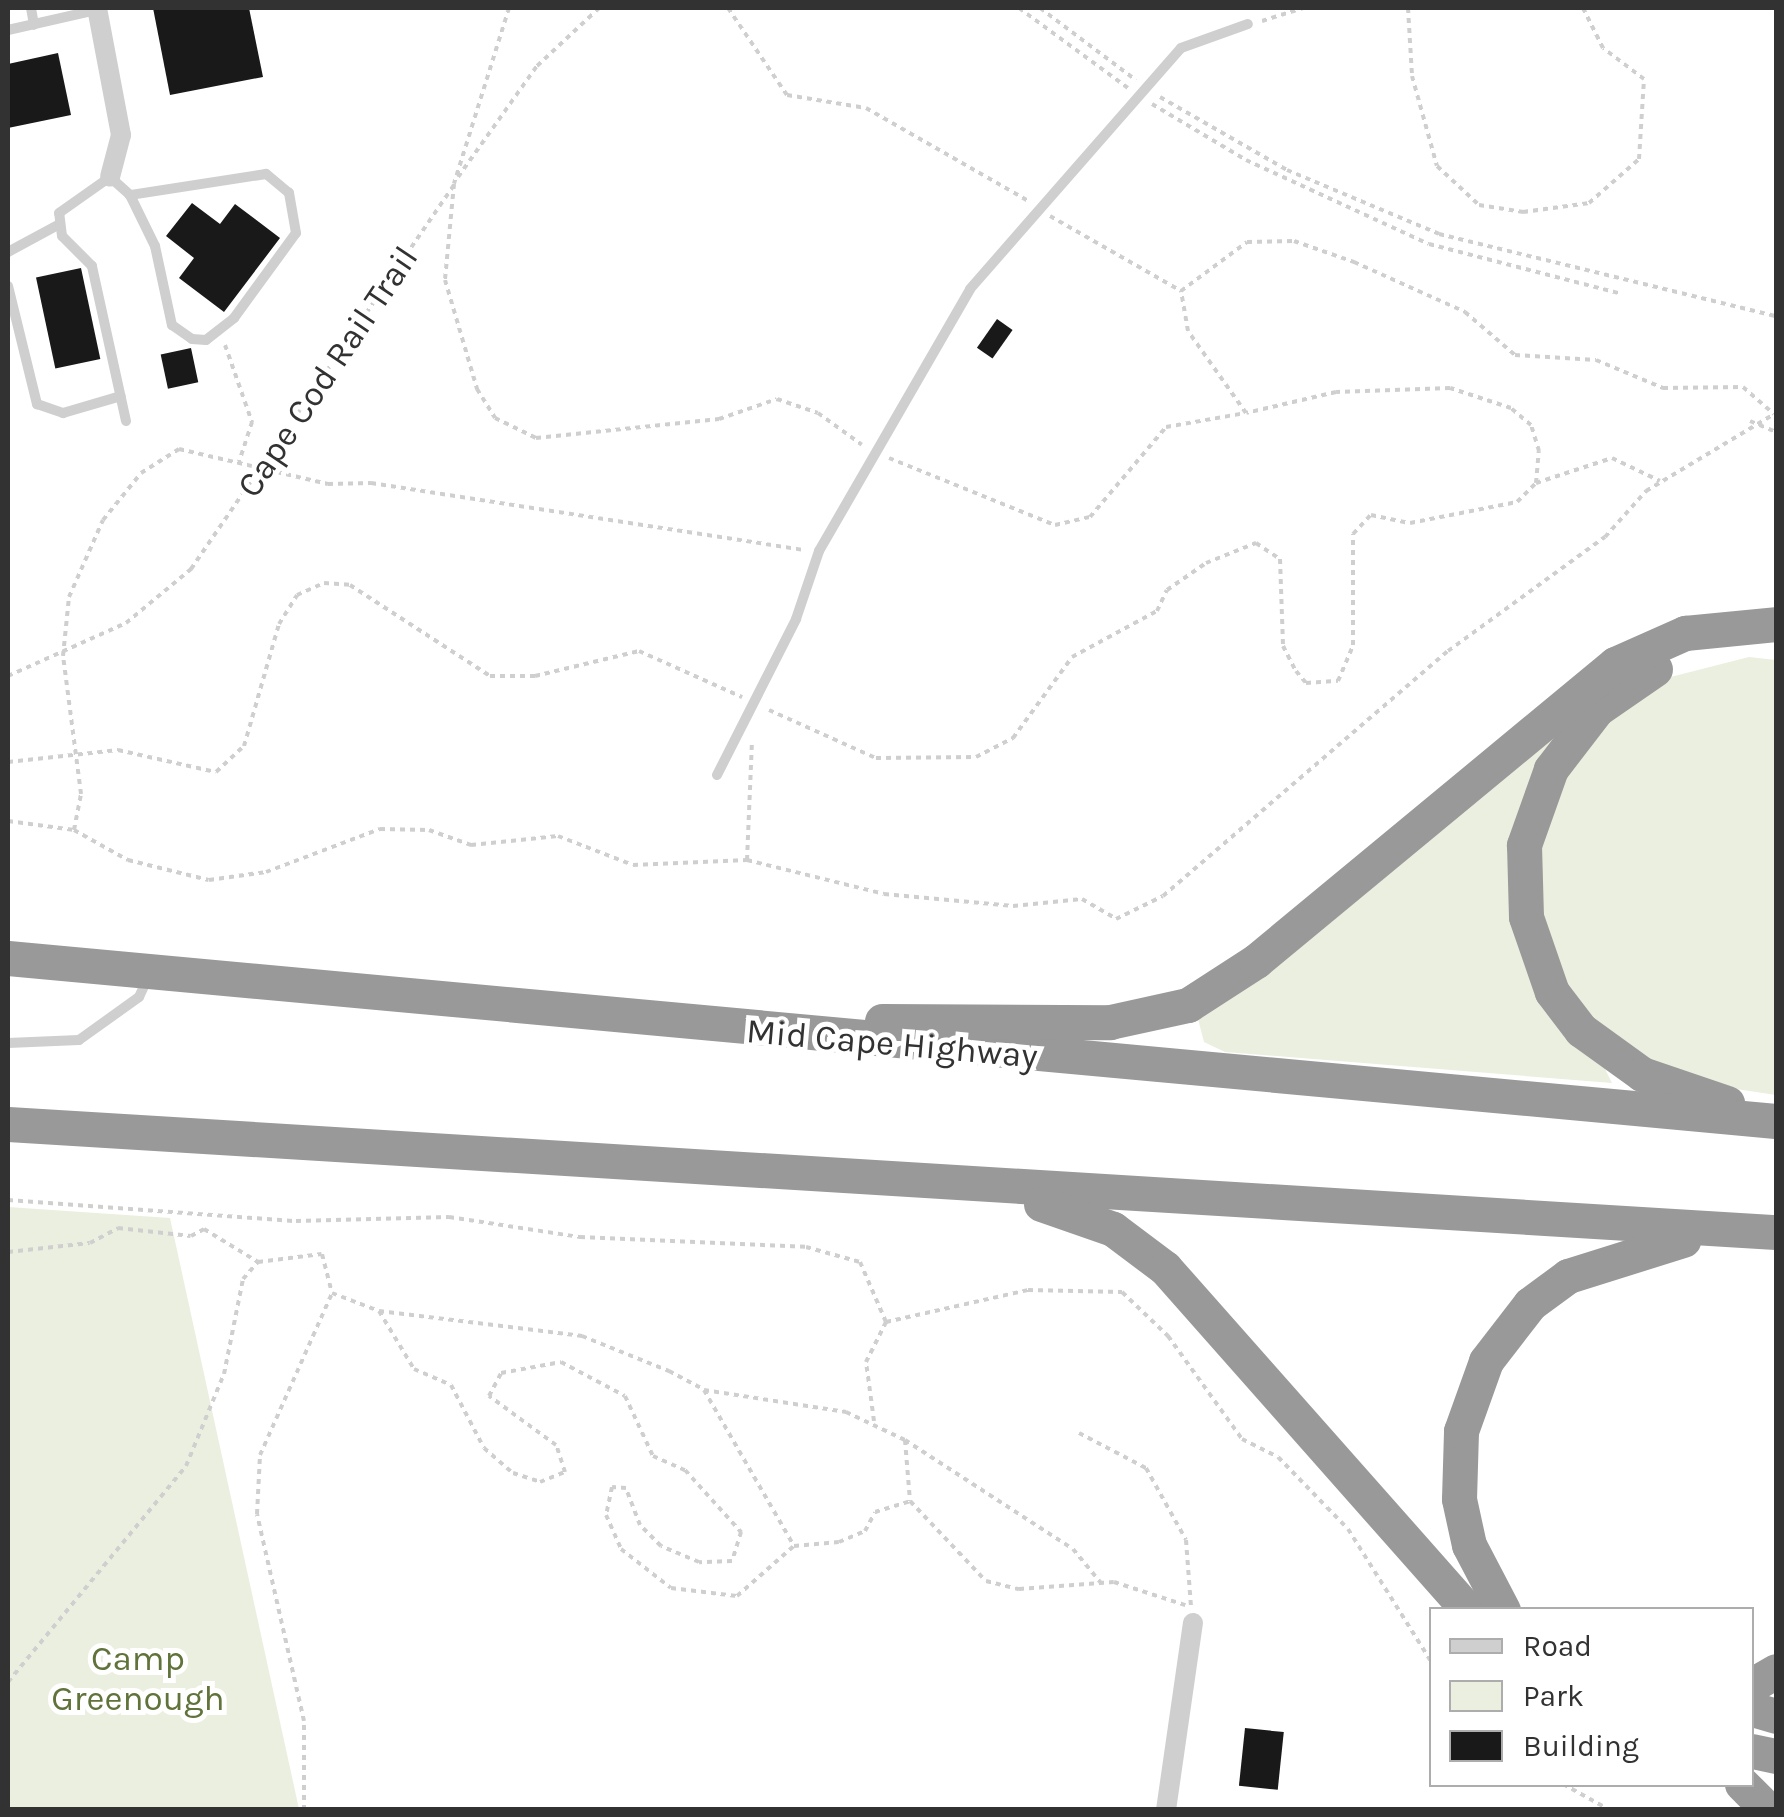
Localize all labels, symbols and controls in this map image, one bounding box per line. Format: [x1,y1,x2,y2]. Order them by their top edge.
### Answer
street label: Cape Cod Rail Trail [229,239,427,505]
street label: Mid Cape Highway [745,1010,1039,1078]
legend [1429,1607,1754,1787]
text: Road [1523,1628,1592,1664]
park label: Camp Greenough [51,1638,225,1720]
text: Park [1523,1678,1584,1714]
text: Building [1523,1728,1639,1764]

